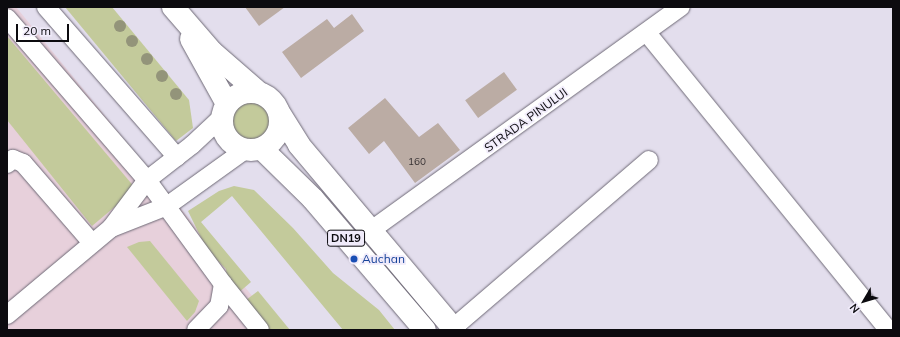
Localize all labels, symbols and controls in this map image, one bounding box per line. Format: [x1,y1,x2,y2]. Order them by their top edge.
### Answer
scale bar [18,16,71,42]
text: 20 m [23,23,51,38]
street label: STRADA PINULUI [482,85,570,155]
house number: 160 [408,156,426,168]
road number: DN19 [327,229,365,247]
place label: Auchan [362,252,405,266]
marker: Auchan [349,254,359,264]
north arrow [844,281,884,321]
text: N [846,301,863,316]

